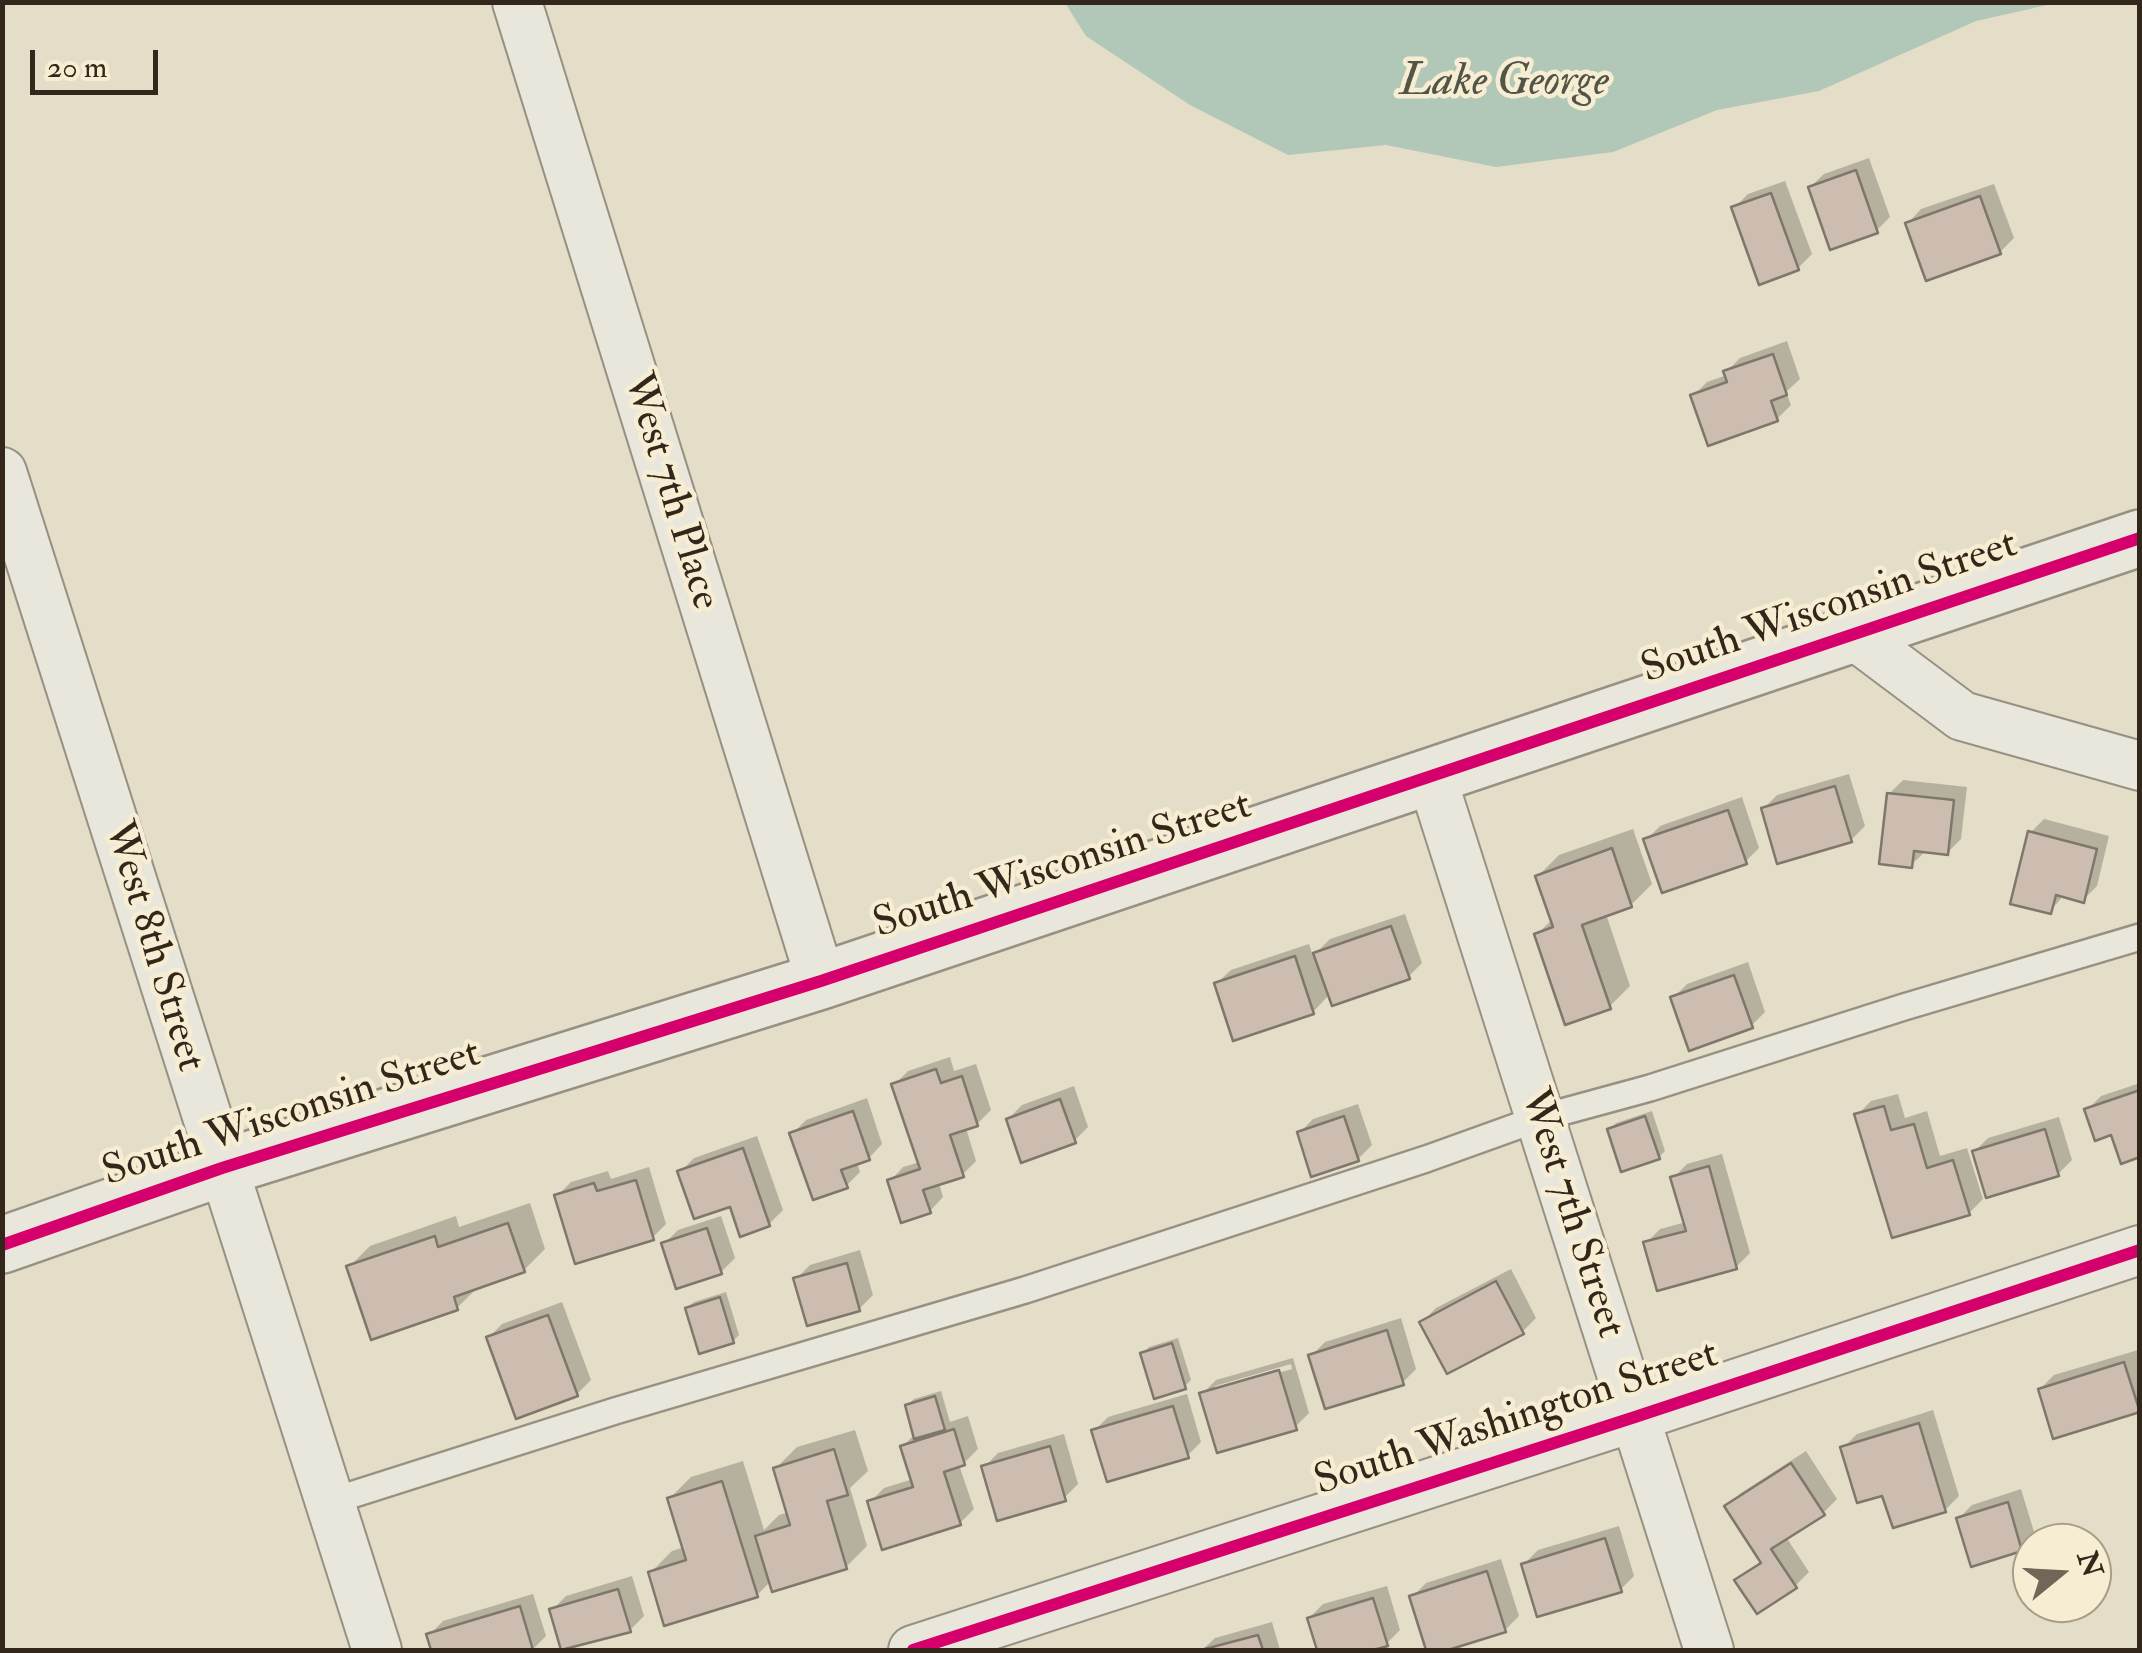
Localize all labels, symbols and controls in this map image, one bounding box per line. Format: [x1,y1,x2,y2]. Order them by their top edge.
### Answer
scale bar [35,30,162,92]
text: 20 m [47,49,107,86]
water label: Lake George [1399,57,1609,111]
street label: West 7th Place [609,368,729,616]
street label: South Wisconsin Street [1636,521,2024,697]
street label: South Wisconsin Street [868,782,1258,952]
street label: West 8th Street [90,816,214,1078]
street label: South Wisconsin Street [97,1030,487,1200]
street label: West 7th Street [1506,1083,1634,1345]
street label: South Washington Street [1309,1331,1725,1509]
north arrow [2012,1523,2112,1623]
text: N [2069,1547,2110,1582]

